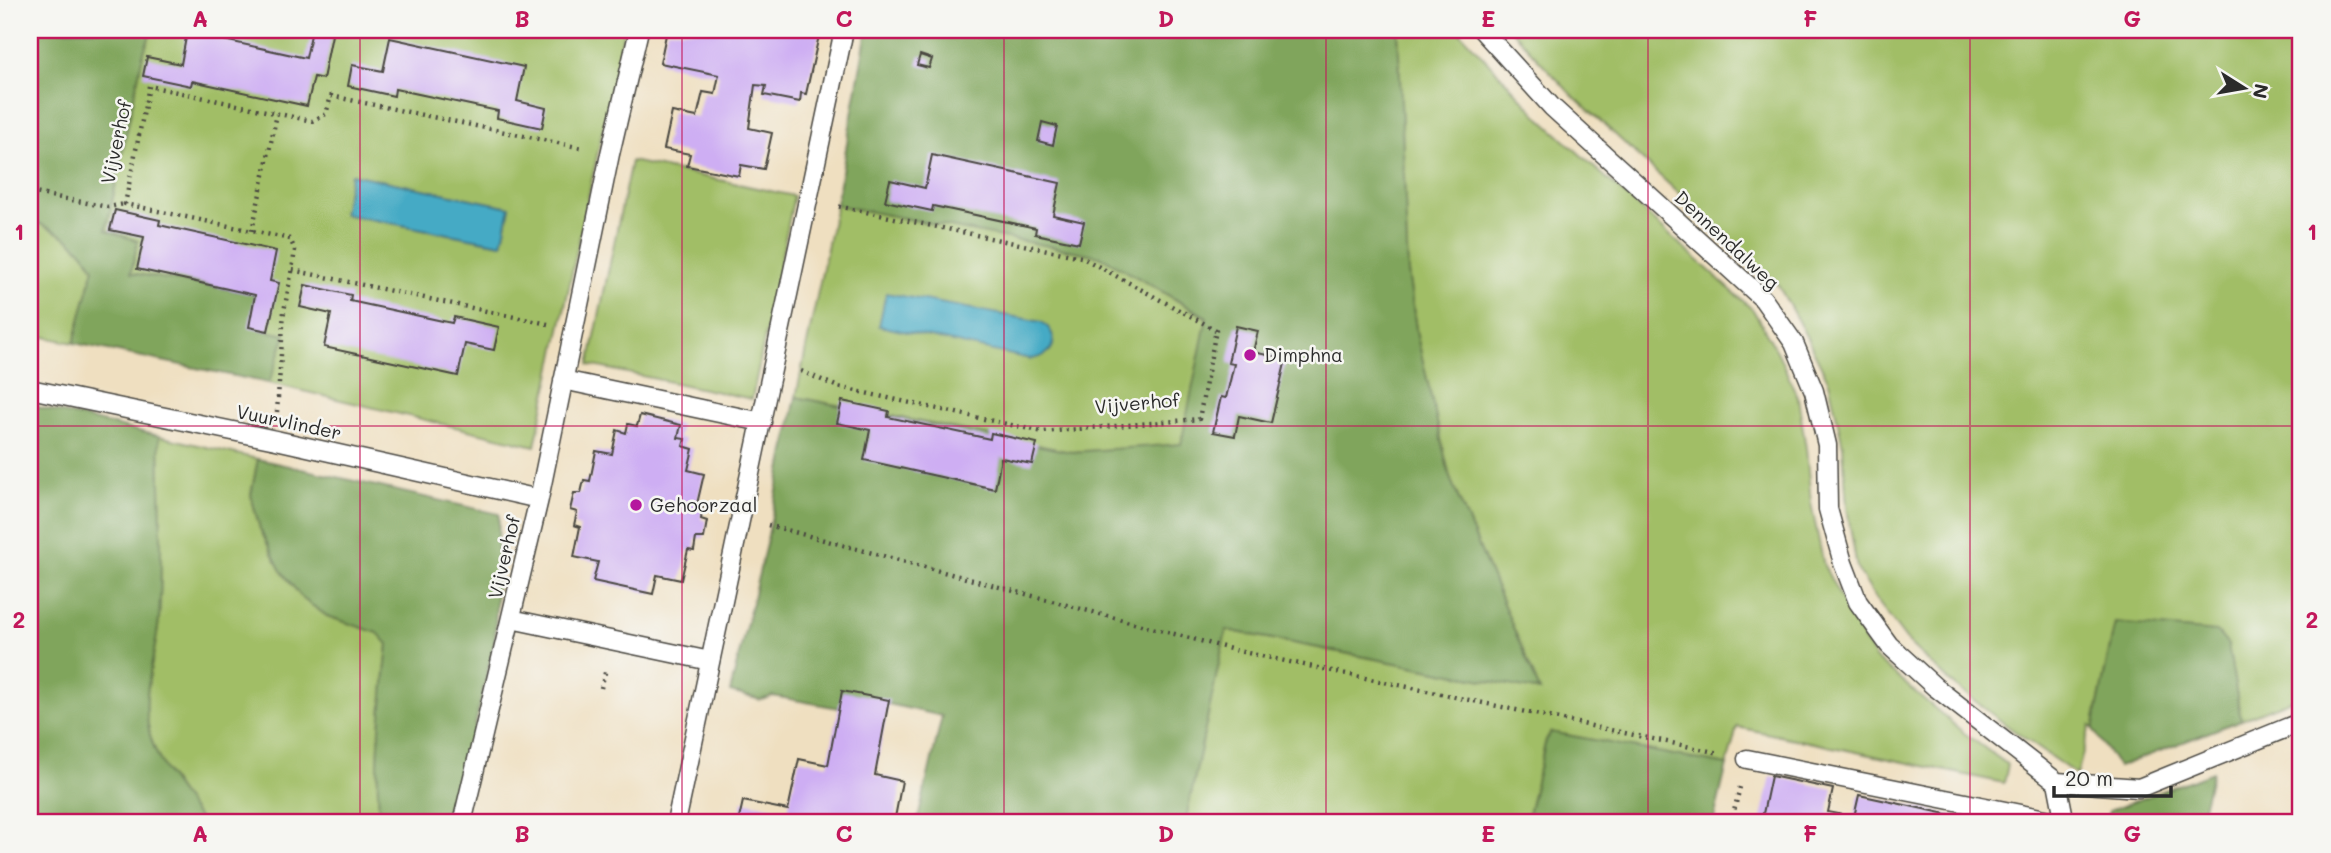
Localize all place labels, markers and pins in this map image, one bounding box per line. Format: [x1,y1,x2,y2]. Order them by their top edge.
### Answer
place label: Dimphna [1264,342,1343,367]
marker: Dimphna [1242,347,1258,363]
place label: Gehoorzaal [650,492,758,517]
marker: Gehoorzaal [628,497,644,513]

